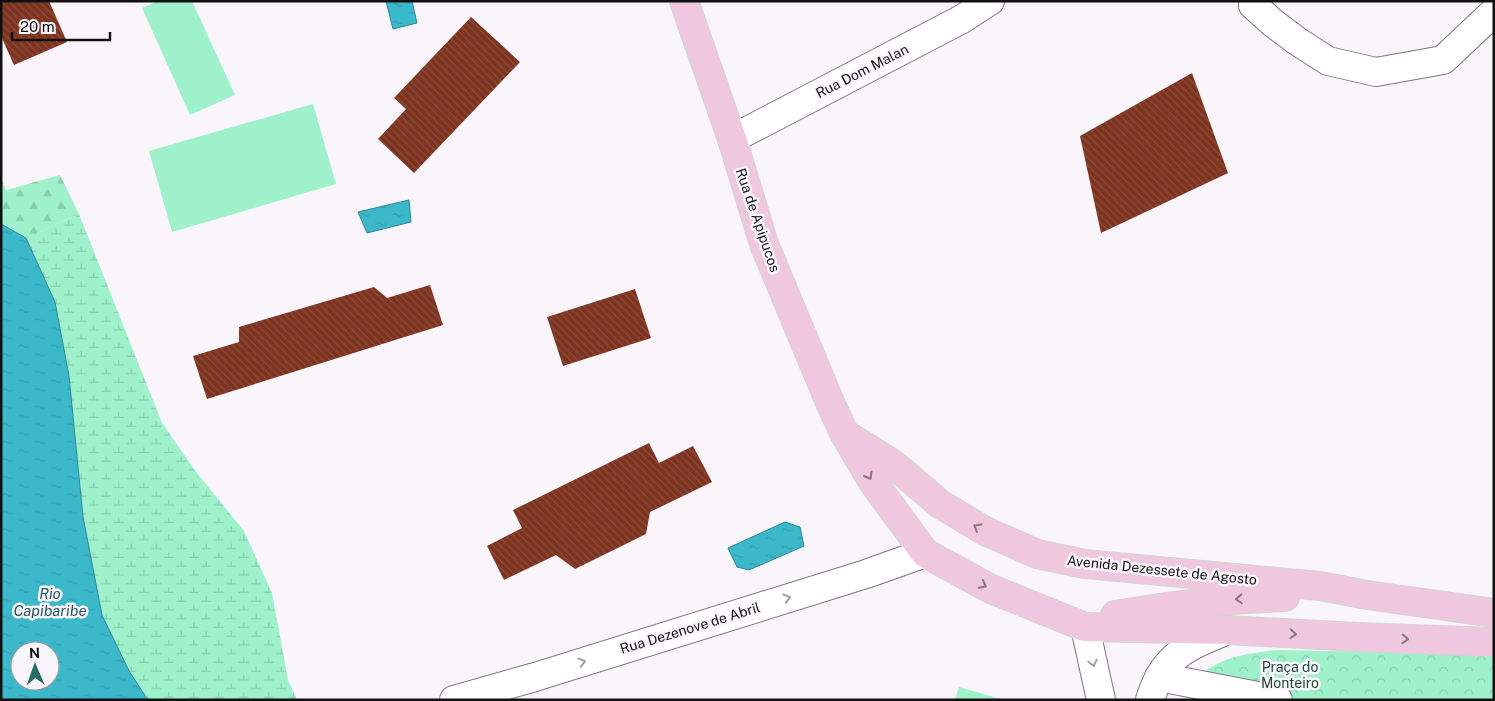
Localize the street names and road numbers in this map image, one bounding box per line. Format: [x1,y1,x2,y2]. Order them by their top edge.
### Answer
street label: Rua Dom Malan [813,41,911,101]
street label: Rua de Apipucos [733,166,783,274]
street label: Avenida Dezessete de Agosto [1066,552,1258,588]
street label: Rua Dezenove de Abril [618,599,762,657]

